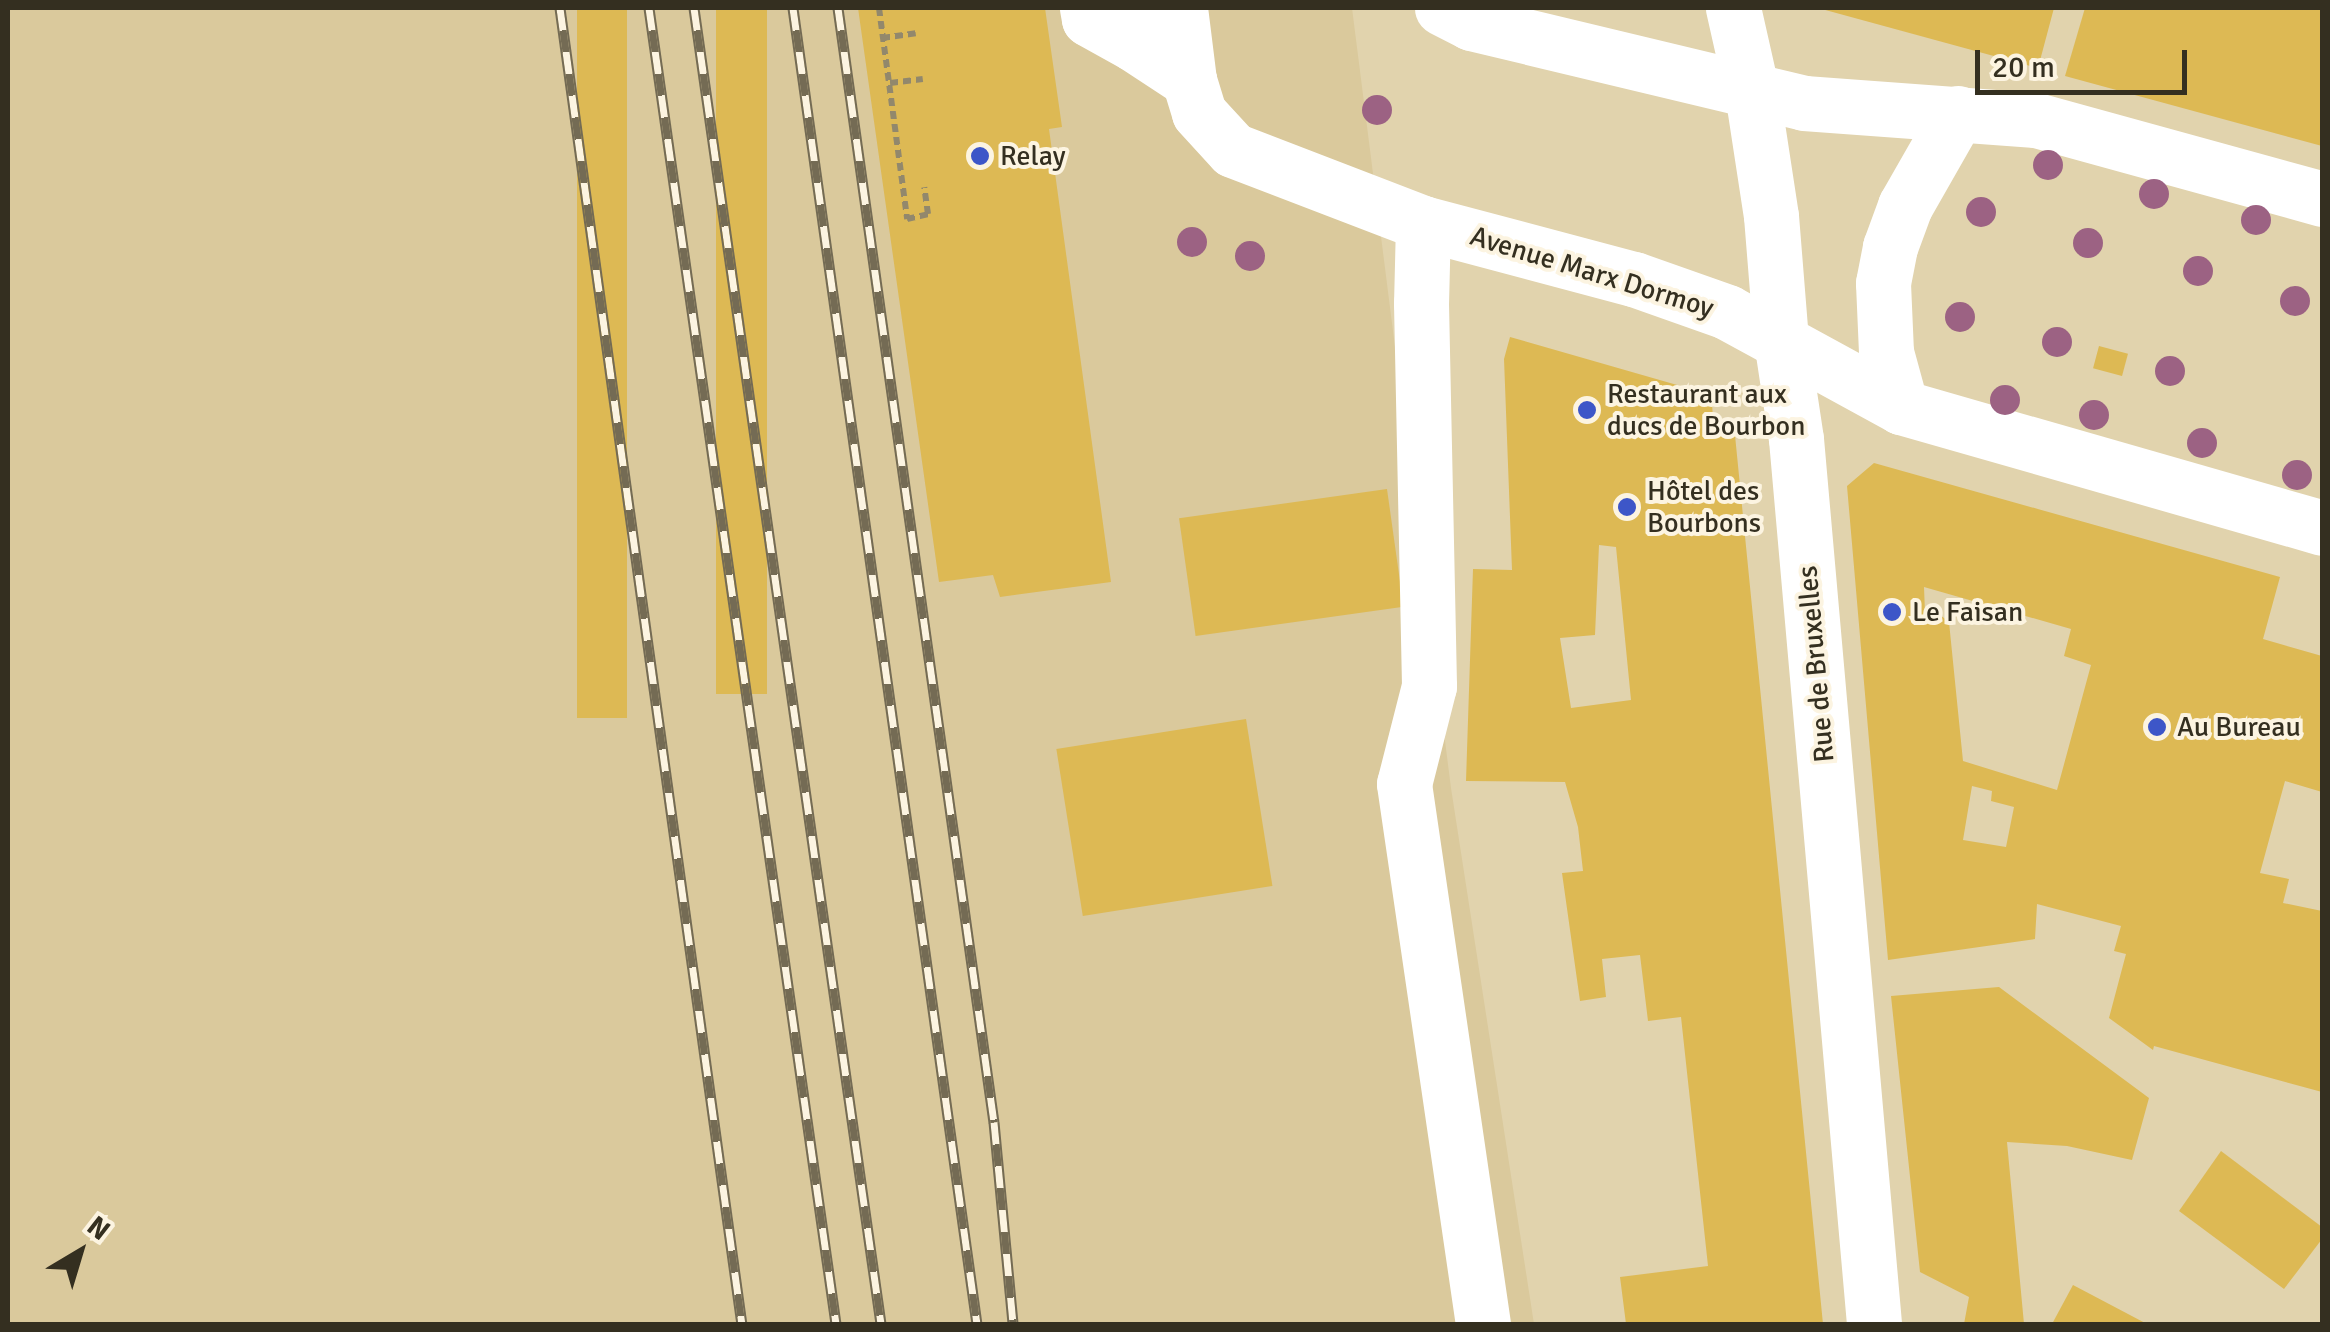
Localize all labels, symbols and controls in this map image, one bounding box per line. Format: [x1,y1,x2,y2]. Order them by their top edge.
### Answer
scale bar [1980,30,2192,92]
text: 20 m [1992,49,2055,86]
place label: Relay [1000,139,1066,173]
marker: Relay [969,145,991,167]
street label: Avenue Marx Dormoy [1466,219,1718,325]
place label: Restaurant aux ducs de Bourbon [1607,377,1805,443]
marker: Restaurant aux ducs de Bourbon [1576,399,1598,421]
place label: Hôtel des Bourbons [1647,474,1761,540]
marker: Hôtel des Bourbons [1616,496,1638,518]
street label: Rue de Bruxelles [1791,564,1841,764]
place label: Le Faisan [1912,595,2023,629]
marker: Le Faisan [1881,601,1903,623]
place label: Au Bureau [2177,710,2301,744]
marker: Au Bureau [2146,716,2168,738]
north arrow [30,1202,130,1302]
text: N [80,1209,117,1248]

